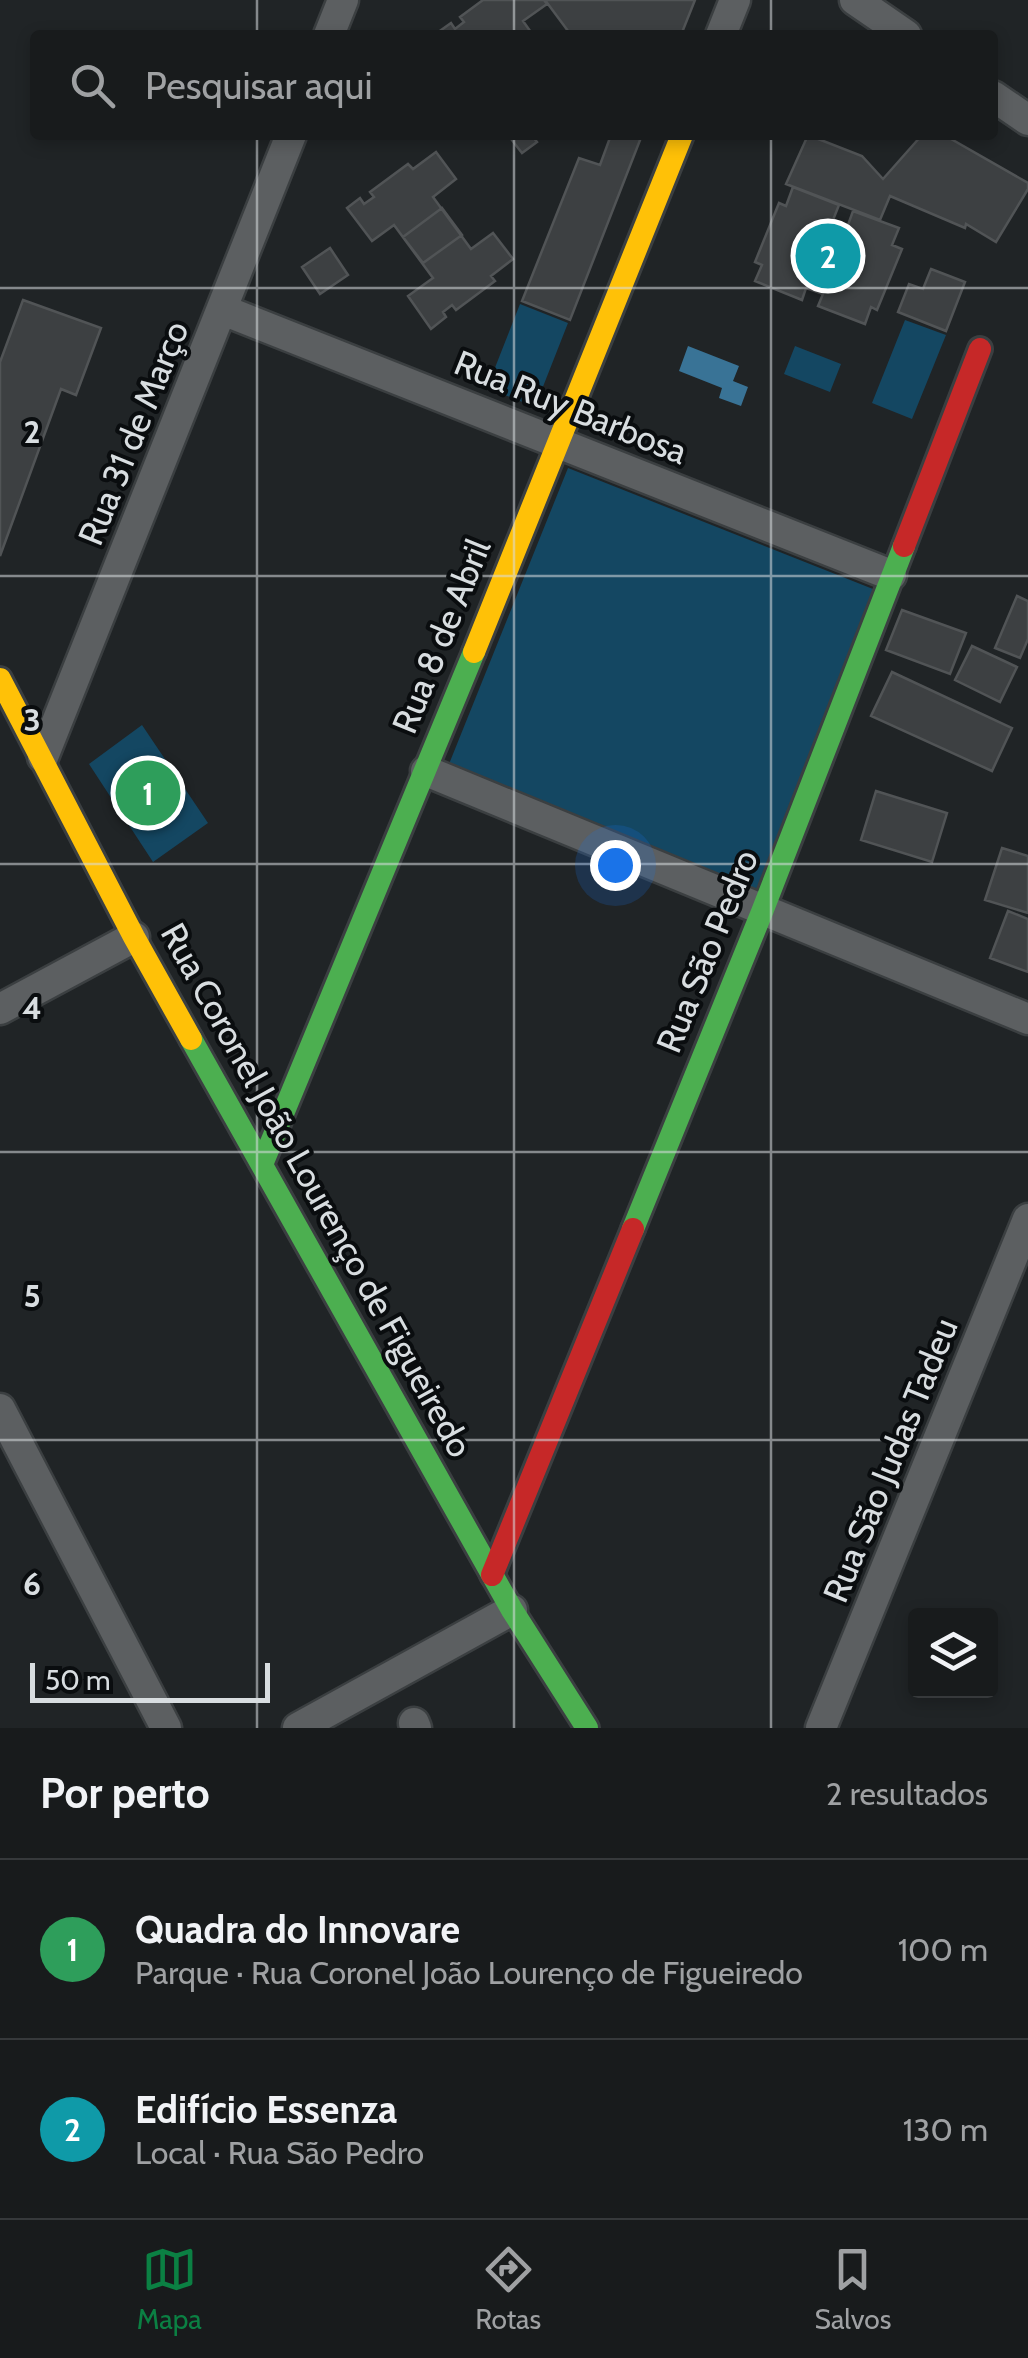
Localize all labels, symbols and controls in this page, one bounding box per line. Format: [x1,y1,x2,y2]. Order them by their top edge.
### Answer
search box [30,30,998,140]
icon: search [65,58,120,113]
text: Pesquisar aqui [145,62,372,109]
pin: 2 [796,218,860,294]
street label: Rua 31 de Março [69,315,197,551]
street label: Rua Ruy Barbosa [448,341,694,473]
text: 2 [24,412,40,451]
street label: Rua 8 de Abril [383,532,500,739]
text: 3 [23,700,41,739]
pin: 1 [116,756,180,830]
your location [590,840,641,891]
street label: Rua São Pedro [647,843,767,1059]
street label: Rua Coronel João Lourenço de Figueiredo [152,916,482,1464]
text: 4 [22,988,42,1027]
text: 5 [23,1276,41,1315]
street label: Rua São Judas Tadeu [813,1312,967,1608]
text: 6 [23,1564,41,1603]
map controls [908,1608,998,1698]
button: layers [908,1608,998,1698]
scale bar [30,1658,270,1702]
text: 50 m [45,1663,111,1697]
text: Por perto [40,1767,210,1819]
text: 2 resultados [826,1774,988,1813]
text: Quadra do Innovare [135,1906,460,1953]
text: 1 [67,1930,78,1969]
text: 100 m [898,1930,988,1969]
text: Parque · Rua Coronel João Lourenço de Figueiredo [135,1953,803,1992]
text: Edifício Essenza [135,2086,397,2133]
text: 2 [64,2110,81,2149]
text: 130 m [903,2110,988,2149]
text: Local · Rua São Pedro [135,2133,424,2172]
tab: Mapa [137,2242,202,2336]
tab: Rotas [475,2242,541,2336]
tab: Salvos [815,2242,891,2336]

